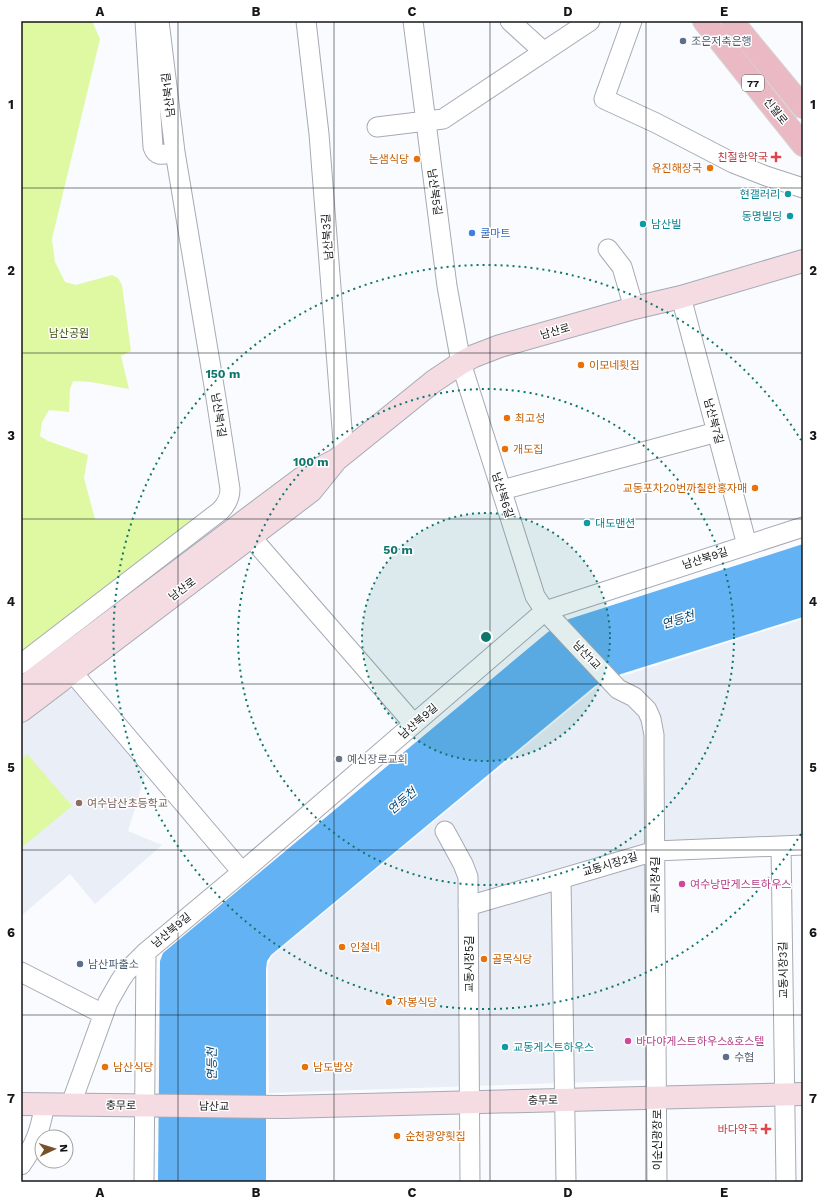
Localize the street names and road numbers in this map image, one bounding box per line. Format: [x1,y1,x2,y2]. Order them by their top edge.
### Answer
street label: 남산북1길 [159,72,178,118]
road number: 77 [742,75,764,91]
street label: 신월로 [761,95,790,127]
street label: 남산북5길 [425,168,444,216]
street label: 남산북3길 [319,213,336,261]
street label: 남산로 [539,321,572,342]
street label: 남산북1길 [209,392,228,438]
street label: 남산북7길 [701,397,726,445]
street label: 남산북6길 [489,471,516,520]
street label: 남산북9길 [681,545,730,572]
street label: 남산로 [166,575,198,604]
street label: 남산1교 [570,638,603,672]
street label: 남산북9길 [396,701,440,742]
street label: 교동시장2길 [581,850,639,879]
street label: 교동시장4길 [649,856,662,914]
street label: 남산북9길 [149,910,194,951]
street label: 교동시장5길 [463,935,476,993]
street label: 교동시장3길 [777,941,790,999]
street label: 충무로 [528,1094,558,1107]
street label: 충무로 [106,1099,136,1112]
street label: 남산교 [199,1100,229,1113]
street label: 이순신광장로 [651,1110,664,1170]

